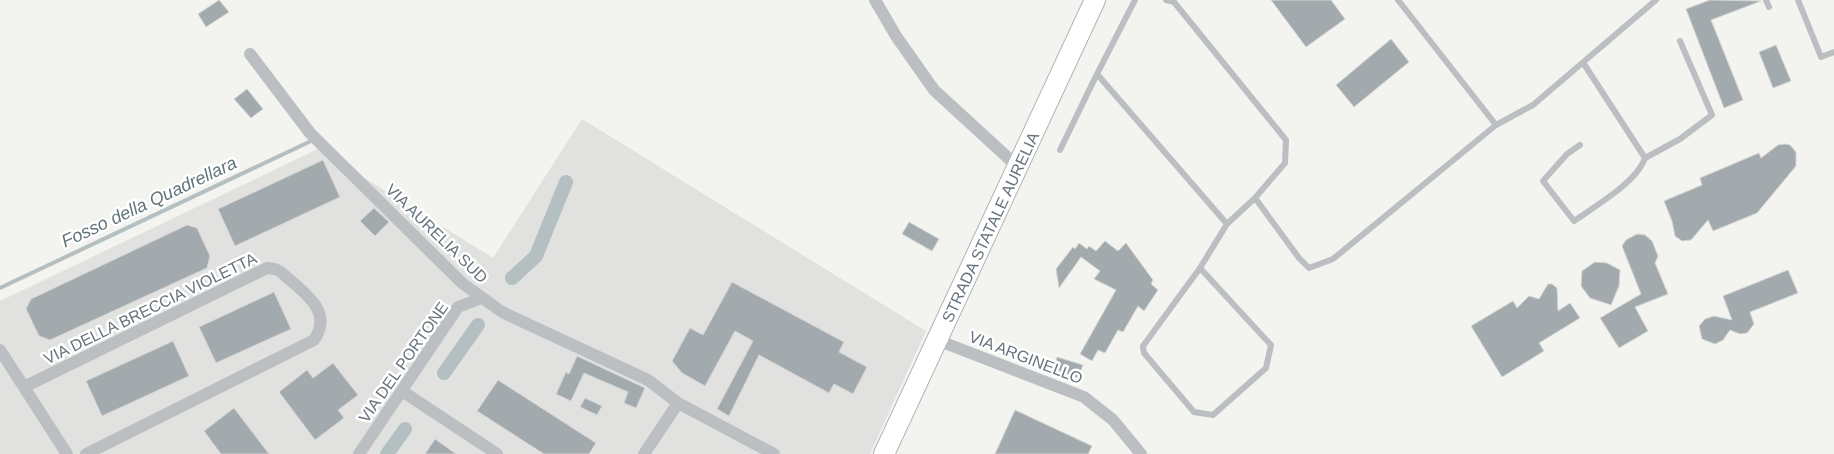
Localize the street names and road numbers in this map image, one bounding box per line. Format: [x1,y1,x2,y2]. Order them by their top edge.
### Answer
street label: STRADA STATALE AURELIA [939,129,1042,325]
street label: VIA AURELIA SUD [382,181,491,286]
street label: VIA DELLA BRECCIA VIOLETTA [41,249,260,367]
street label: VIA DEL PORTONE [355,299,451,426]
street label: VIA ARGINELLO [967,328,1085,387]

